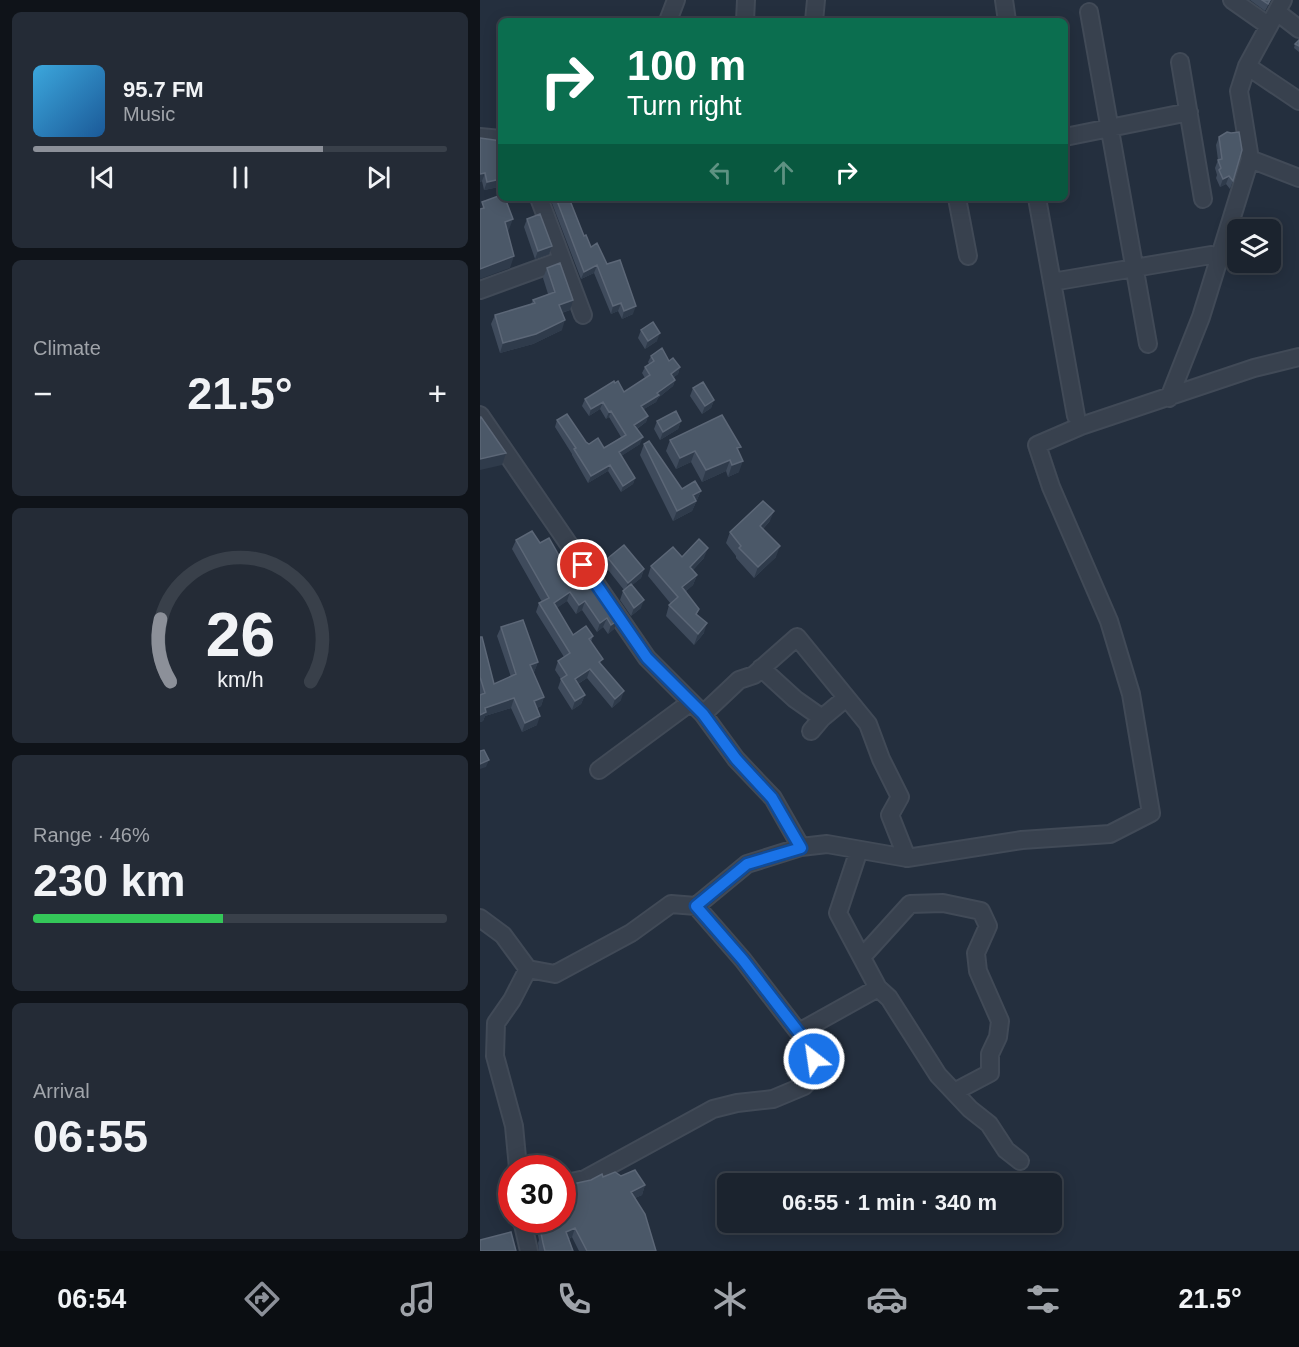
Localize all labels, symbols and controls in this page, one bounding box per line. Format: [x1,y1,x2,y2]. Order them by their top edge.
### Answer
icon: right [528,42,606,120]
text: 100 m [627,42,746,89]
text: 95.7 FM [123,77,204,102]
text: Turn right [627,91,742,121]
text: Music [123,103,175,125]
icon: left [704,156,737,189]
icon: ahead [767,156,800,189]
icon: right [830,156,863,189]
icon: previous [86,161,119,194]
icon: pause [224,161,257,194]
icon: next [362,161,395,194]
map controls [1227,219,1281,273]
button: layers [1227,219,1281,273]
text: Climate [33,337,101,359]
text: 21.5° [187,368,293,419]
text: − [33,375,52,412]
text: + [428,375,447,412]
pin [557,539,608,590]
icon: arrive [566,548,599,581]
text: 26 [205,601,275,670]
text: km/h [217,669,263,693]
text: Range · 46% [33,824,150,846]
text: 230 km [33,855,186,906]
position arrow [782,1027,846,1091]
text: Arrival [33,1080,90,1102]
text: 06:55 [33,1111,148,1162]
speed limit sign: 30 [498,1155,576,1233]
text: 06:55 · 1 min · 340 m [782,1190,997,1215]
icon: directions [241,1278,283,1320]
icon: music [397,1278,439,1320]
icon: phone [553,1278,595,1320]
icon: climate [709,1278,751,1320]
icon: car [866,1278,908,1320]
icon: filters [1022,1278,1064,1320]
text: 06:54 [57,1284,126,1314]
text: 21.5° [1178,1284,1242,1314]

